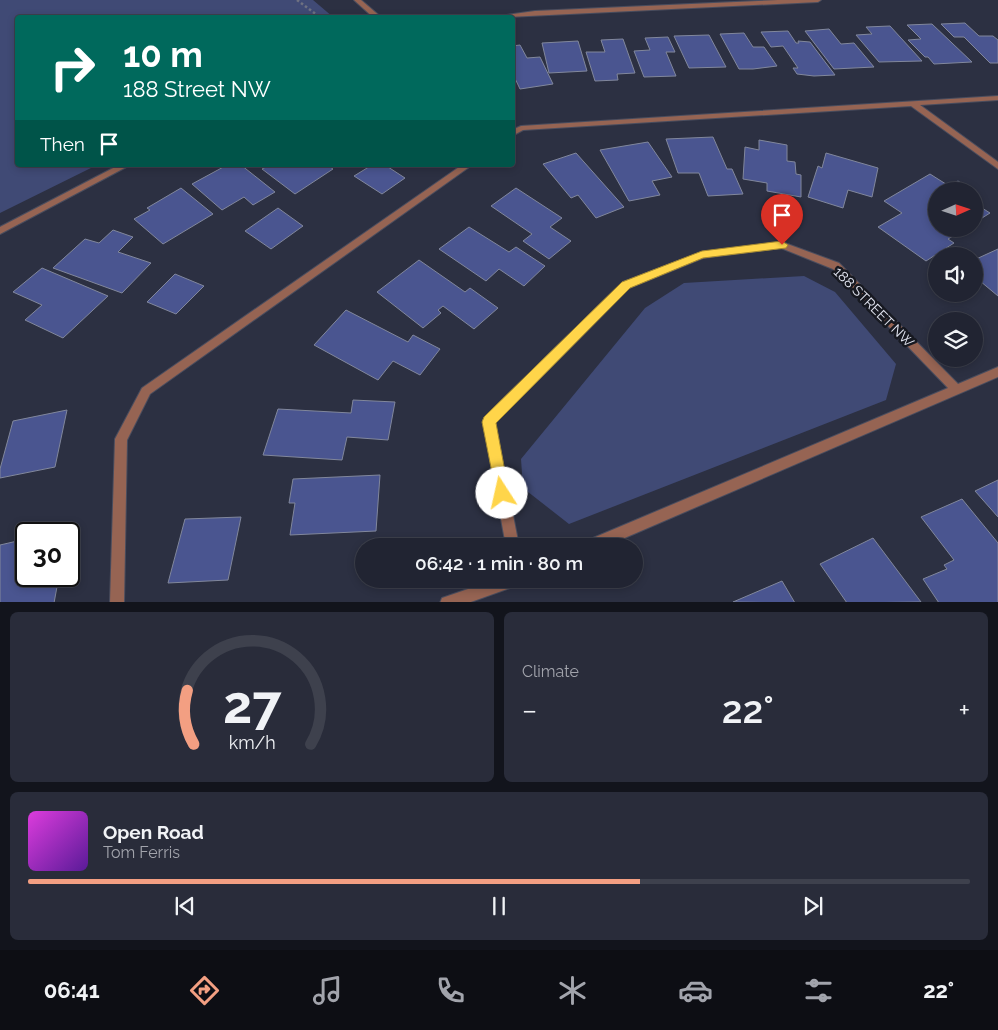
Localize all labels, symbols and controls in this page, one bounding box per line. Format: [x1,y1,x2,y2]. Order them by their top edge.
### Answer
text: 10 m [123,34,203,75]
icon: right [40,35,105,100]
text: 188 Street NW [123,76,271,102]
icon: arrive [95,130,123,158]
text: Then [40,133,85,155]
north arrow [928,182,982,238]
map controls [928,182,983,367]
pin [761,194,803,245]
icon: arrive [768,201,796,229]
button: sound [928,247,983,302]
street label: 188 STREET NW [831,264,918,351]
button: layers [928,312,983,367]
position arrow [475,466,527,518]
speed limit sign: 30 [15,522,80,587]
text: 06:42 · 1 min · 80 m [415,552,583,574]
text: Climate [522,662,579,681]
text: 27 [223,674,282,735]
text: 22° [722,687,774,732]
text: − [522,694,537,727]
text: + [958,694,970,727]
text: km/h [228,732,276,753]
text: Open Road [103,821,204,843]
text: Tom Ferris [103,843,180,862]
icon: previous [171,892,199,920]
icon: pause [485,892,513,920]
icon: next [799,892,827,920]
icon: directions [187,973,222,1008]
icon: music [310,973,345,1008]
icon: phone [433,973,468,1008]
icon: climate [555,973,590,1008]
icon: car [678,973,713,1008]
icon: filters [801,973,836,1008]
text: 06:41 [44,977,100,1003]
text: 22° [923,977,954,1003]

